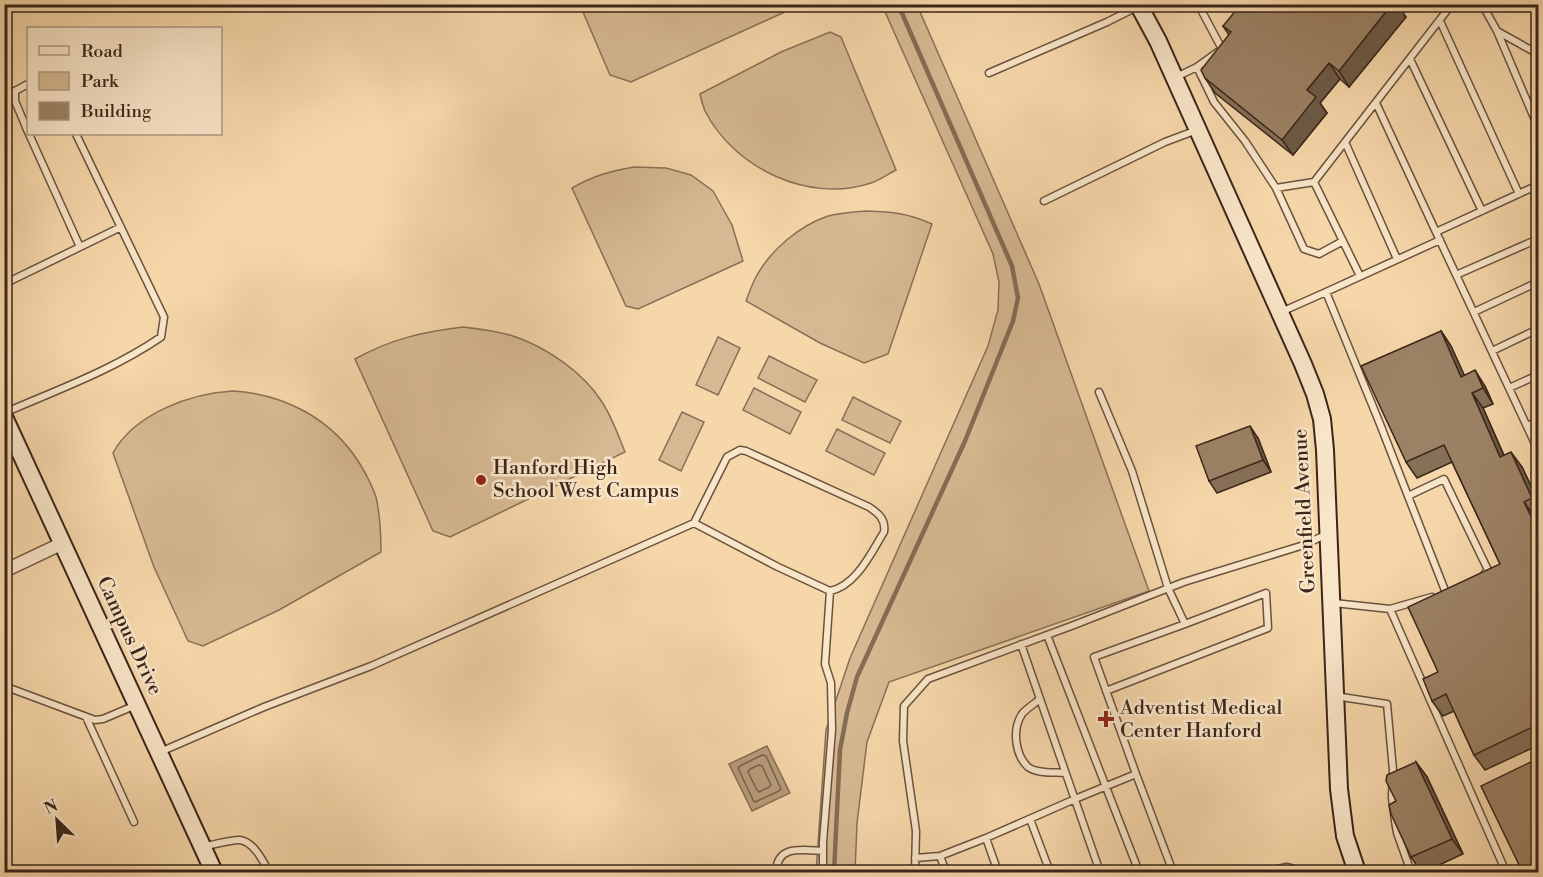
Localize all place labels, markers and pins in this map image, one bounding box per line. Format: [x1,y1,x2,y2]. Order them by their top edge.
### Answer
place label: Hanford High School West Campus [493,456,679,504]
marker: Hanford High School West Campus [474,473,488,487]
place label: Adventist Medical Center Hanford [1119,696,1282,744]
marker: Adventist Medical Center Hanford [1097,710,1115,728]

